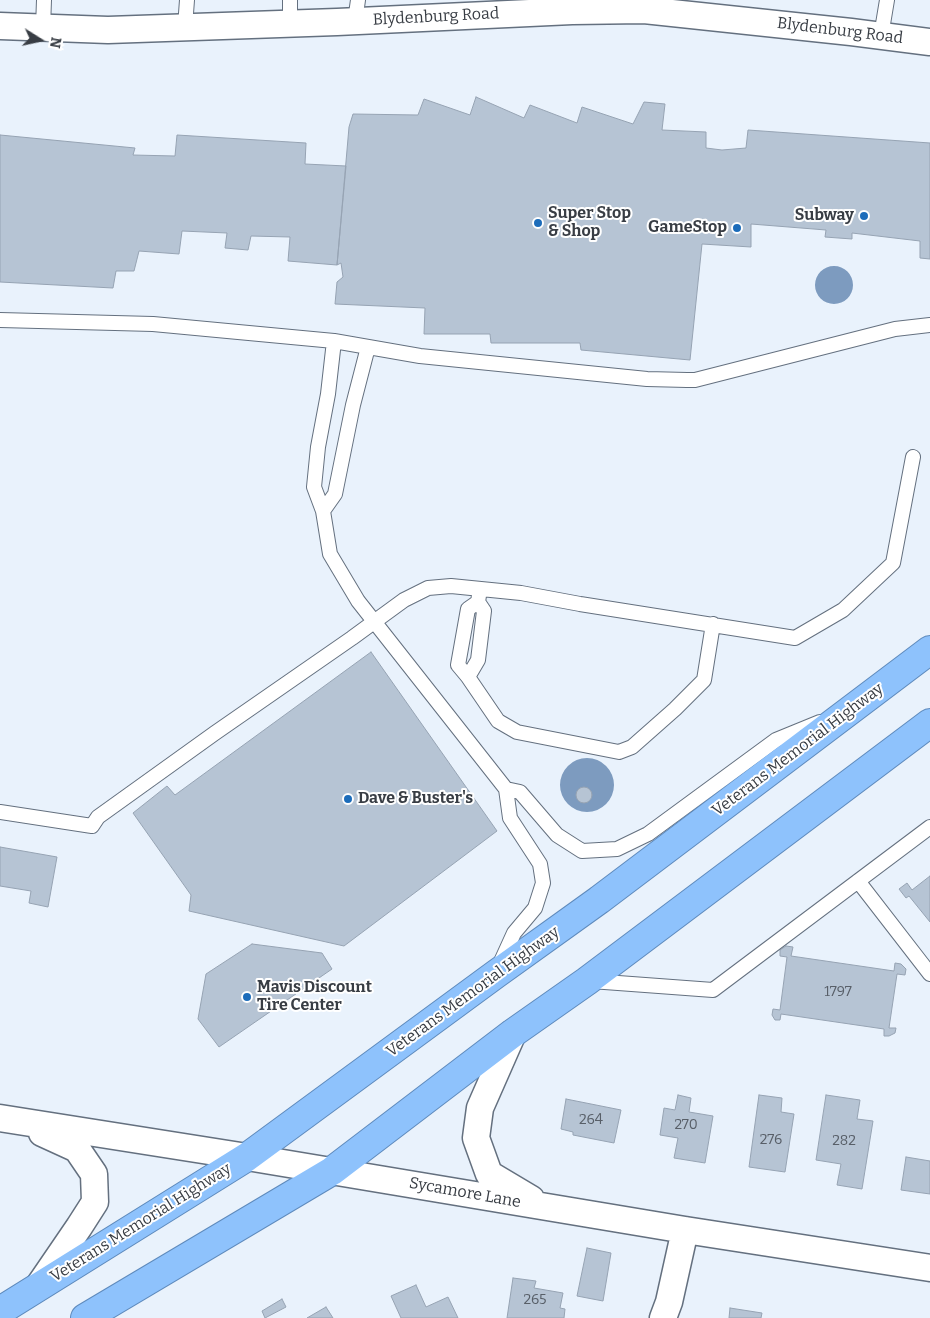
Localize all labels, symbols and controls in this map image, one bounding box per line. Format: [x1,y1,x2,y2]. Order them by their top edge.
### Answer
street label: Blydenburg Road [372,4,500,30]
street label: Blydenburg Road [776,14,904,48]
north arrow [15,15,65,65]
text: N [46,36,65,49]
place label: Super Stop & Shop [548,204,631,242]
place label: Subway [795,206,854,226]
marker: Subway [858,210,870,222]
marker: Super Stop & Shop [532,217,544,229]
place label: GameStop [648,218,727,238]
marker: GameStop [731,222,743,234]
street label: Veterans Memorial Highway [709,679,887,821]
place label: Dave & Buster's [358,789,473,809]
marker: Dave & Buster's [342,793,354,805]
street label: Veterans Memorial Highway [383,923,563,1061]
place label: Mavis Discount Tire Center [257,978,372,1016]
house number: 1797 [824,984,852,1000]
marker: Mavis Discount Tire Center [241,991,253,1003]
house number: 264 [579,1112,603,1128]
house number: 270 [674,1117,698,1133]
house number: 276 [760,1132,782,1148]
house number: 282 [832,1133,856,1149]
street label: Veterans Memorial Highway [47,1159,235,1287]
street label: Sycamore Lane [408,1174,522,1212]
house number: 265 [523,1292,547,1308]

